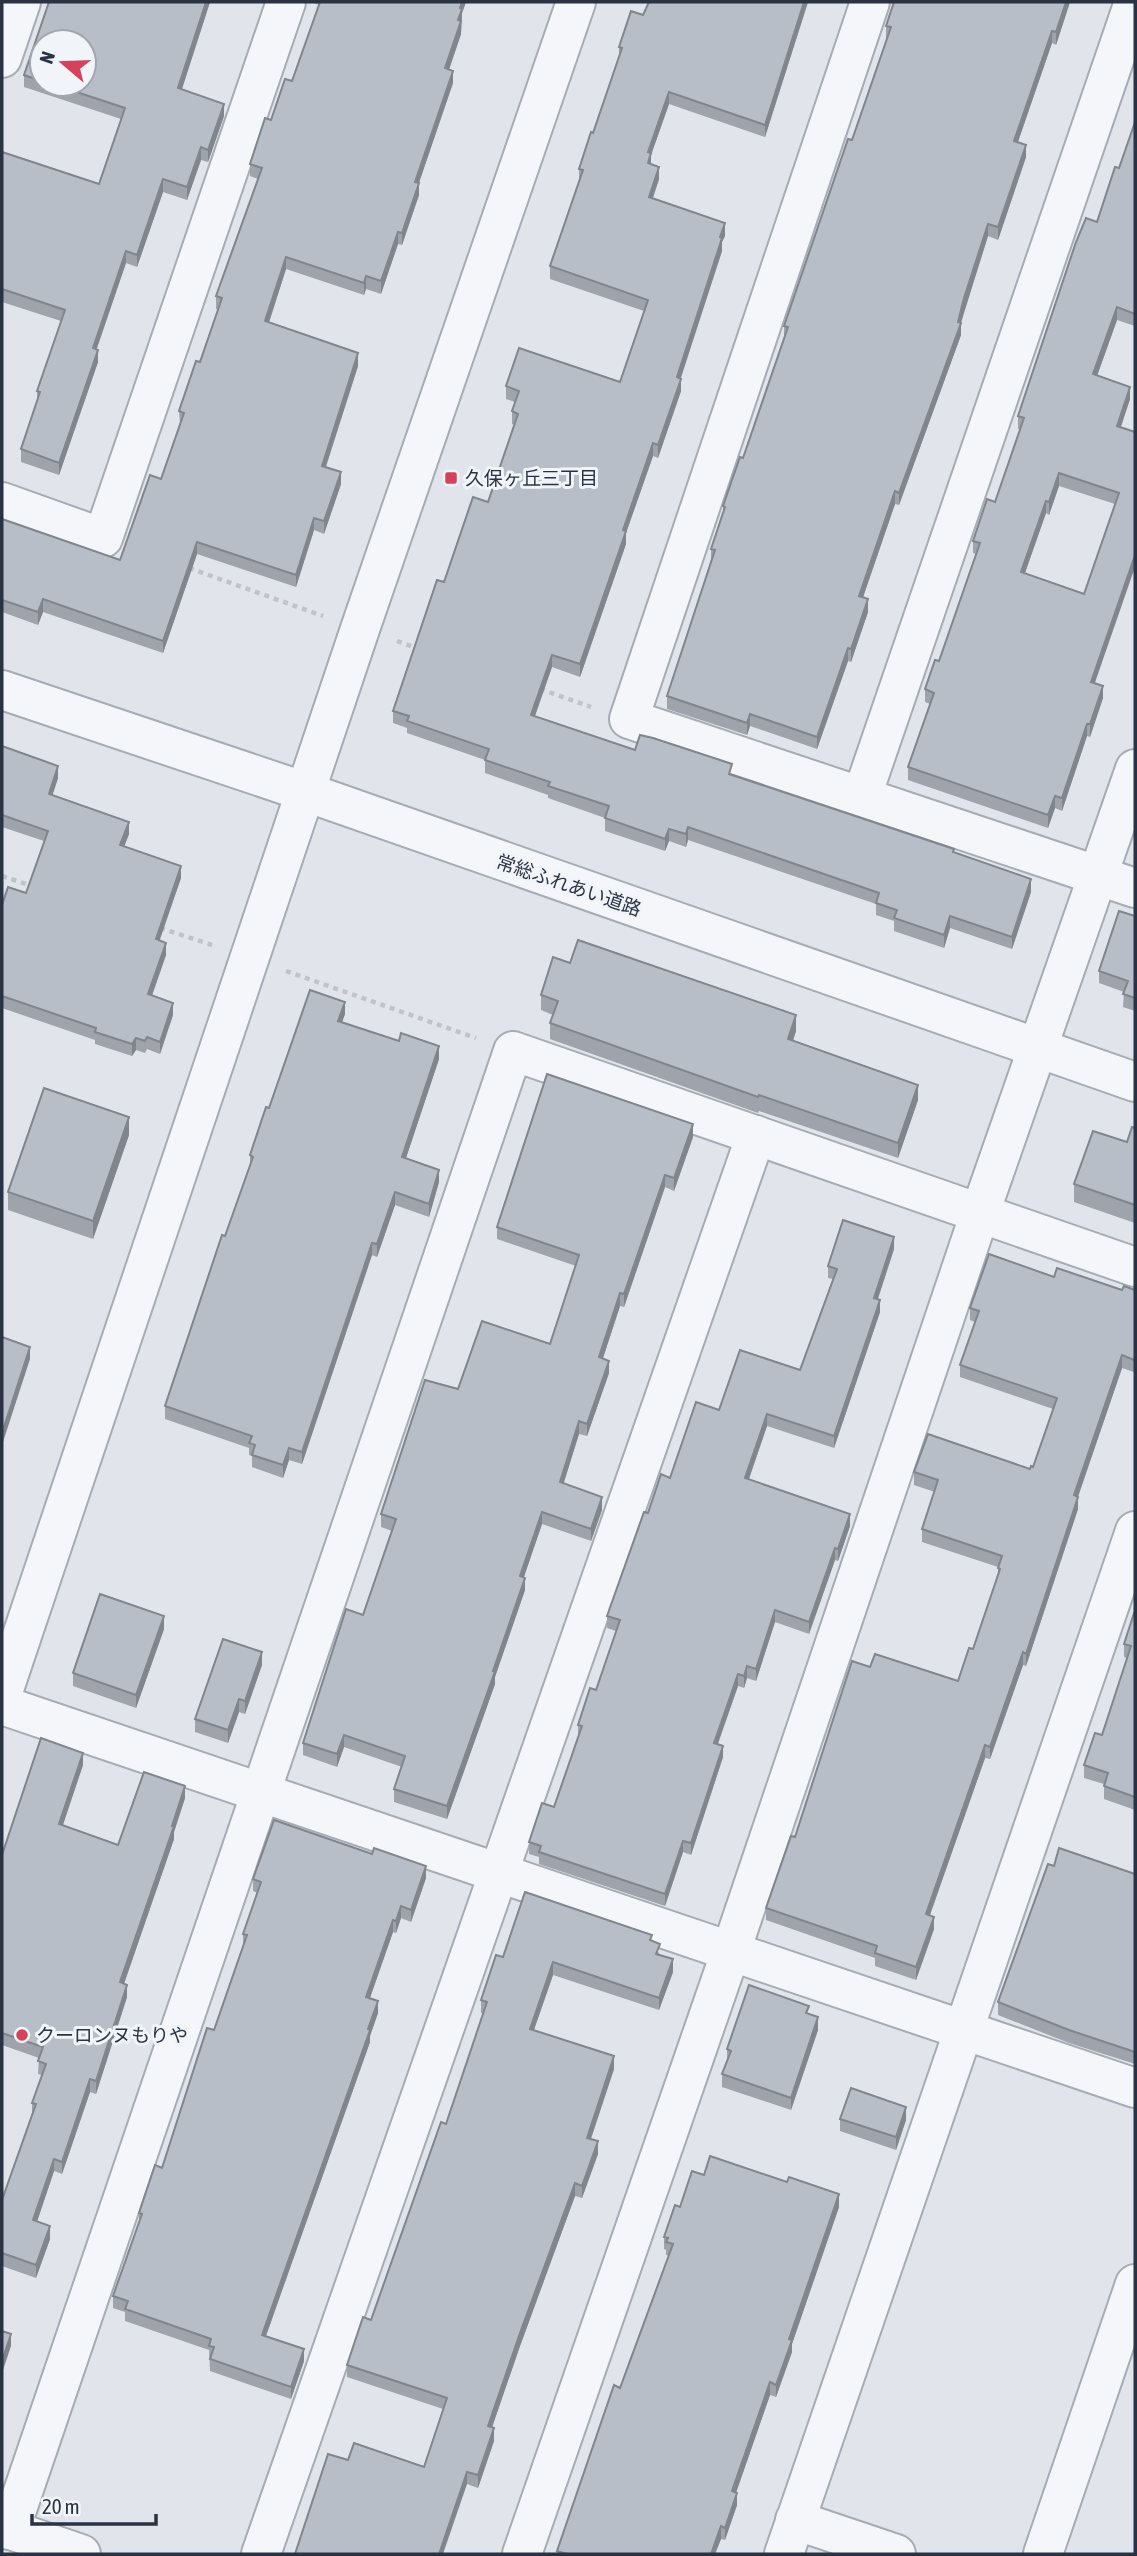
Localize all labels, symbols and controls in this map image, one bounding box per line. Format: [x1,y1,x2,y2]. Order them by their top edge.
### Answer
north arrow [28,28,98,98]
text: N [35,49,59,66]
place label: 久保ヶ丘三丁目 [465,467,598,489]
marker: 久保ヶ丘三丁目 [443,470,459,486]
street label: 常総ふれあい道路 [494,850,644,920]
place label: クーロンヌもりや [36,2024,188,2046]
marker: クーロンヌもりや [14,2027,30,2043]
scale bar [32,2482,156,2526]
text: 20 m [42,2494,80,2518]

